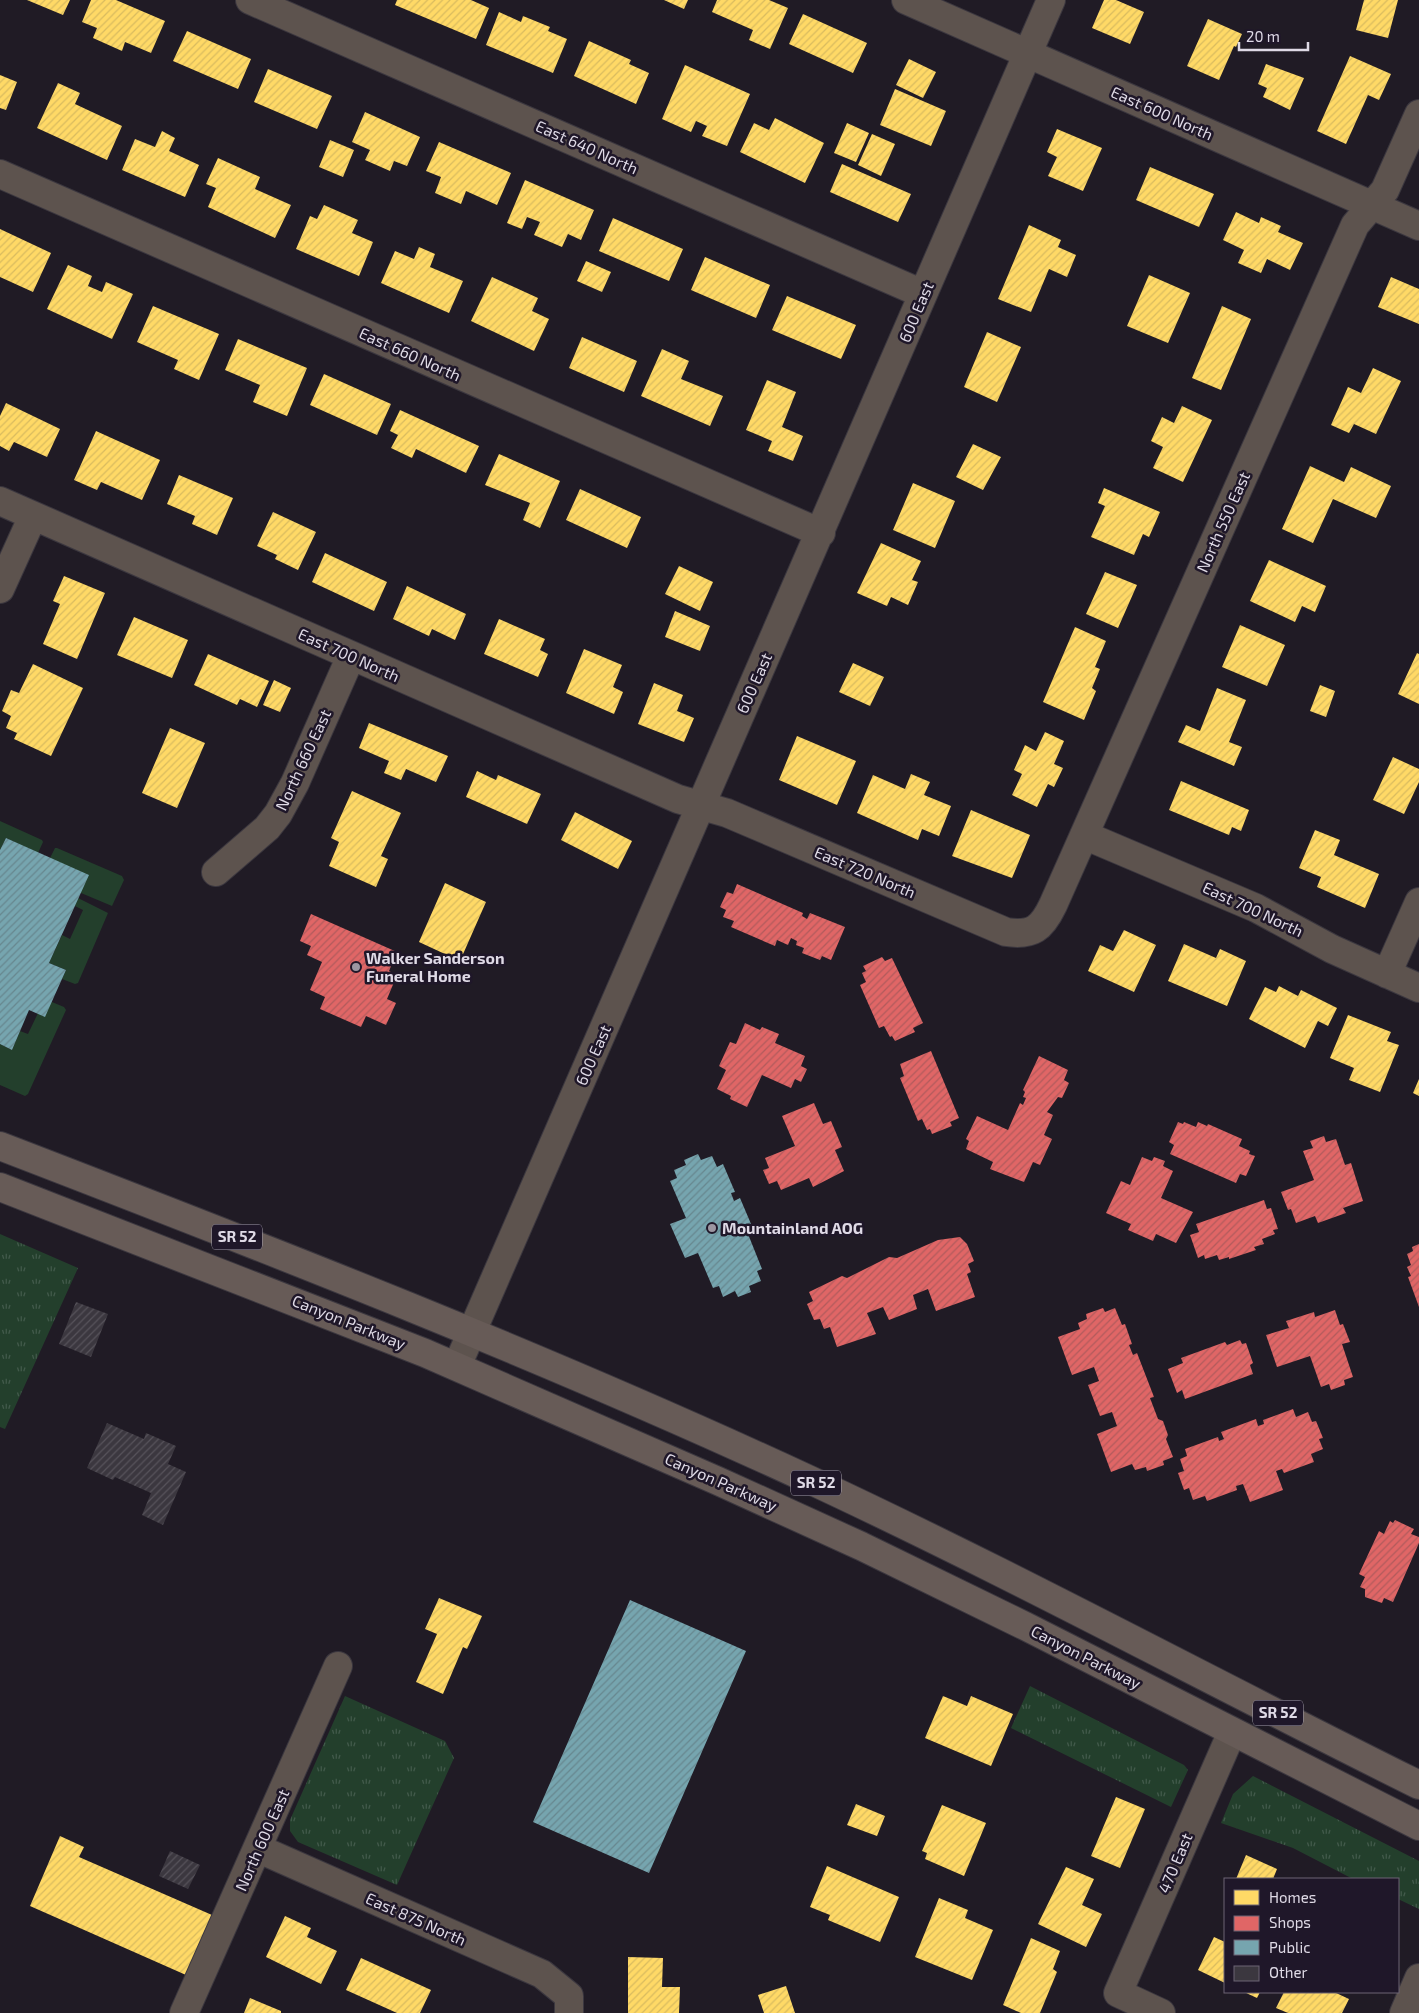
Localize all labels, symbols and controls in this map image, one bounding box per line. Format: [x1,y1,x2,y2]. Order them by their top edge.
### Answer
scale bar [1239,20,1308,52]
text: 20 m [1246,27,1280,45]
street label: East 600 North [1108,82,1216,144]
street label: East 640 North [533,116,641,178]
street label: 600 East [894,279,937,345]
street label: East 660 North [356,323,464,384]
street label: North 550 East [1192,469,1253,575]
street label: East 700 North [296,624,403,685]
street label: 600 East [732,650,775,716]
street label: North 660 East [271,706,334,813]
street label: East 720 North [812,842,919,901]
street label: East 700 North [1200,877,1307,940]
place label: Walker Sanderson Funeral Home [366,948,505,985]
marker: Walker Sanderson Funeral Home [350,961,362,973]
street label: 600 East [571,1022,614,1088]
place label: Mountainland AOG [722,1218,863,1237]
marker: Mountainland AOG [706,1222,718,1234]
road number: SR 52 [212,1224,262,1250]
street label: Canyon Parkway [290,1290,409,1353]
street label: Canyon Parkway [662,1448,781,1515]
road number: SR 52 [791,1470,841,1496]
street label: Canyon Parkway [1028,1621,1145,1693]
road number: SR 52 [1253,1700,1303,1726]
street label: North 600 East [231,1786,293,1894]
street label: 470 East [1153,1830,1196,1896]
legend [1224,1878,1399,1993]
street label: East 875 North [363,1888,469,1949]
text: Homes [1269,1888,1316,1906]
text: Shops [1269,1913,1311,1931]
text: Public [1269,1938,1310,1956]
text: Other [1269,1963,1308,1981]

